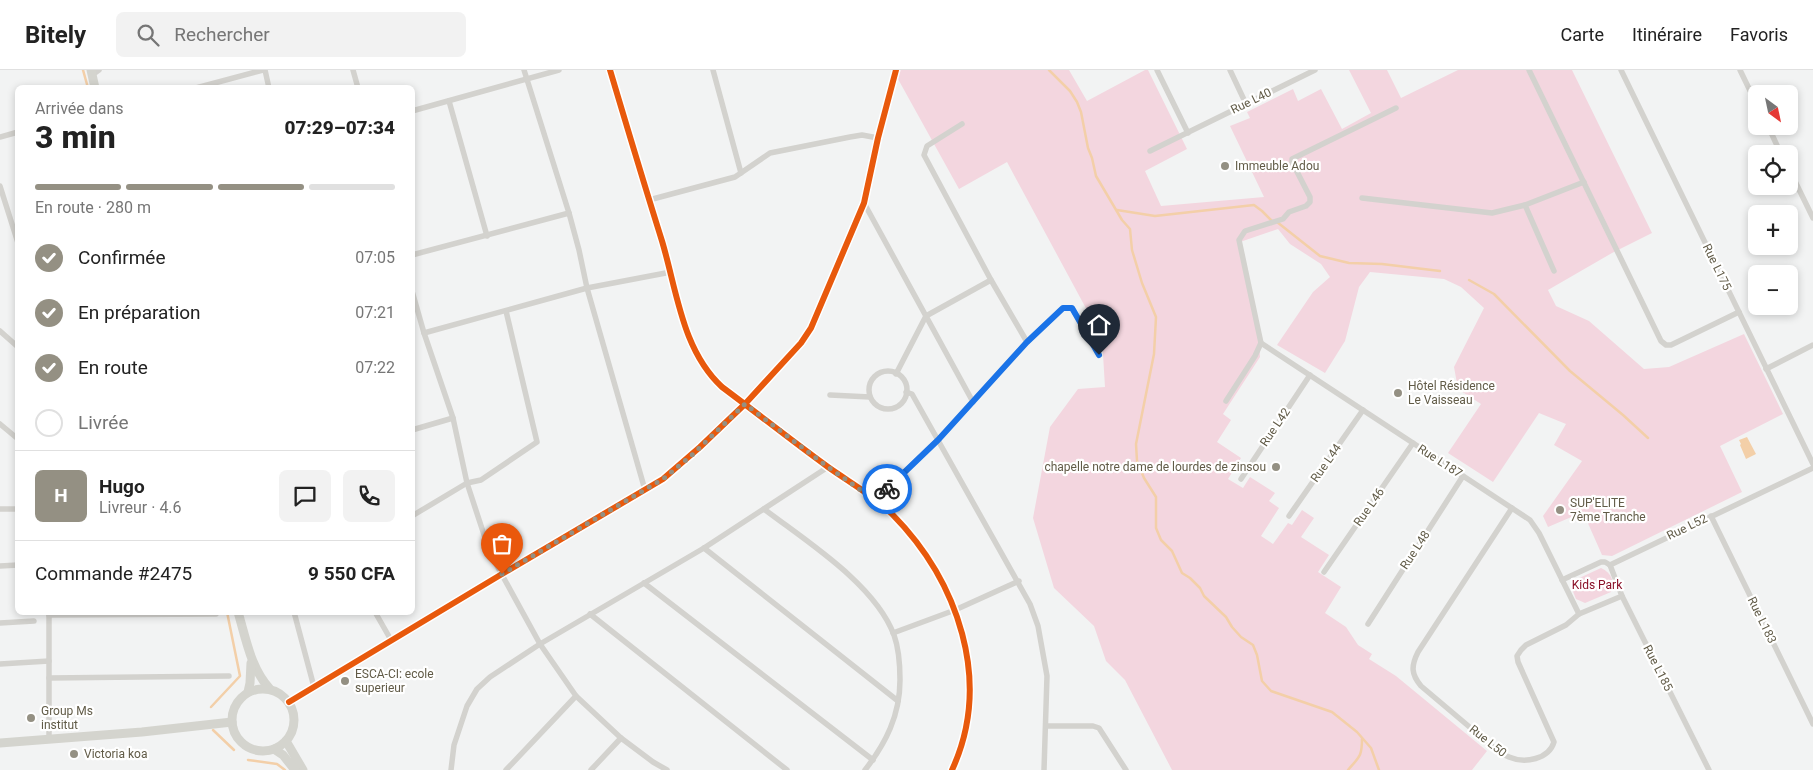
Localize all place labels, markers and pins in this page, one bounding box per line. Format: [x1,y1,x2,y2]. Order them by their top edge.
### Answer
place label: Immeuble Adou [1235,159,1319,173]
marker: Immeuble Adou [1219,160,1231,172]
pin [1078,304,1120,355]
place label: Hôtel Résidence Le Vaisseau [1408,379,1495,407]
marker: Hôtel Résidence Le Vaisseau [1392,387,1404,399]
place label: chapelle notre dame de lourdes de zinsou [1044,460,1266,474]
marker: chapelle notre dame de lourdes de zinsou [1270,461,1282,473]
place label: SUP'ELITE 7ème Tranche [1570,496,1646,524]
marker: SUP'ELITE 7ème Tranche [1554,504,1566,516]
pin [481,523,523,574]
place label: ESCA-CI: ecole superieur [355,667,434,695]
marker: ESCA-CI: ecole superieur [339,675,351,687]
place label: Group Ms institut [41,704,93,732]
marker: Group Ms institut [25,712,37,724]
place label: Victoria koa [84,747,147,761]
marker: Victoria koa [68,748,80,760]

